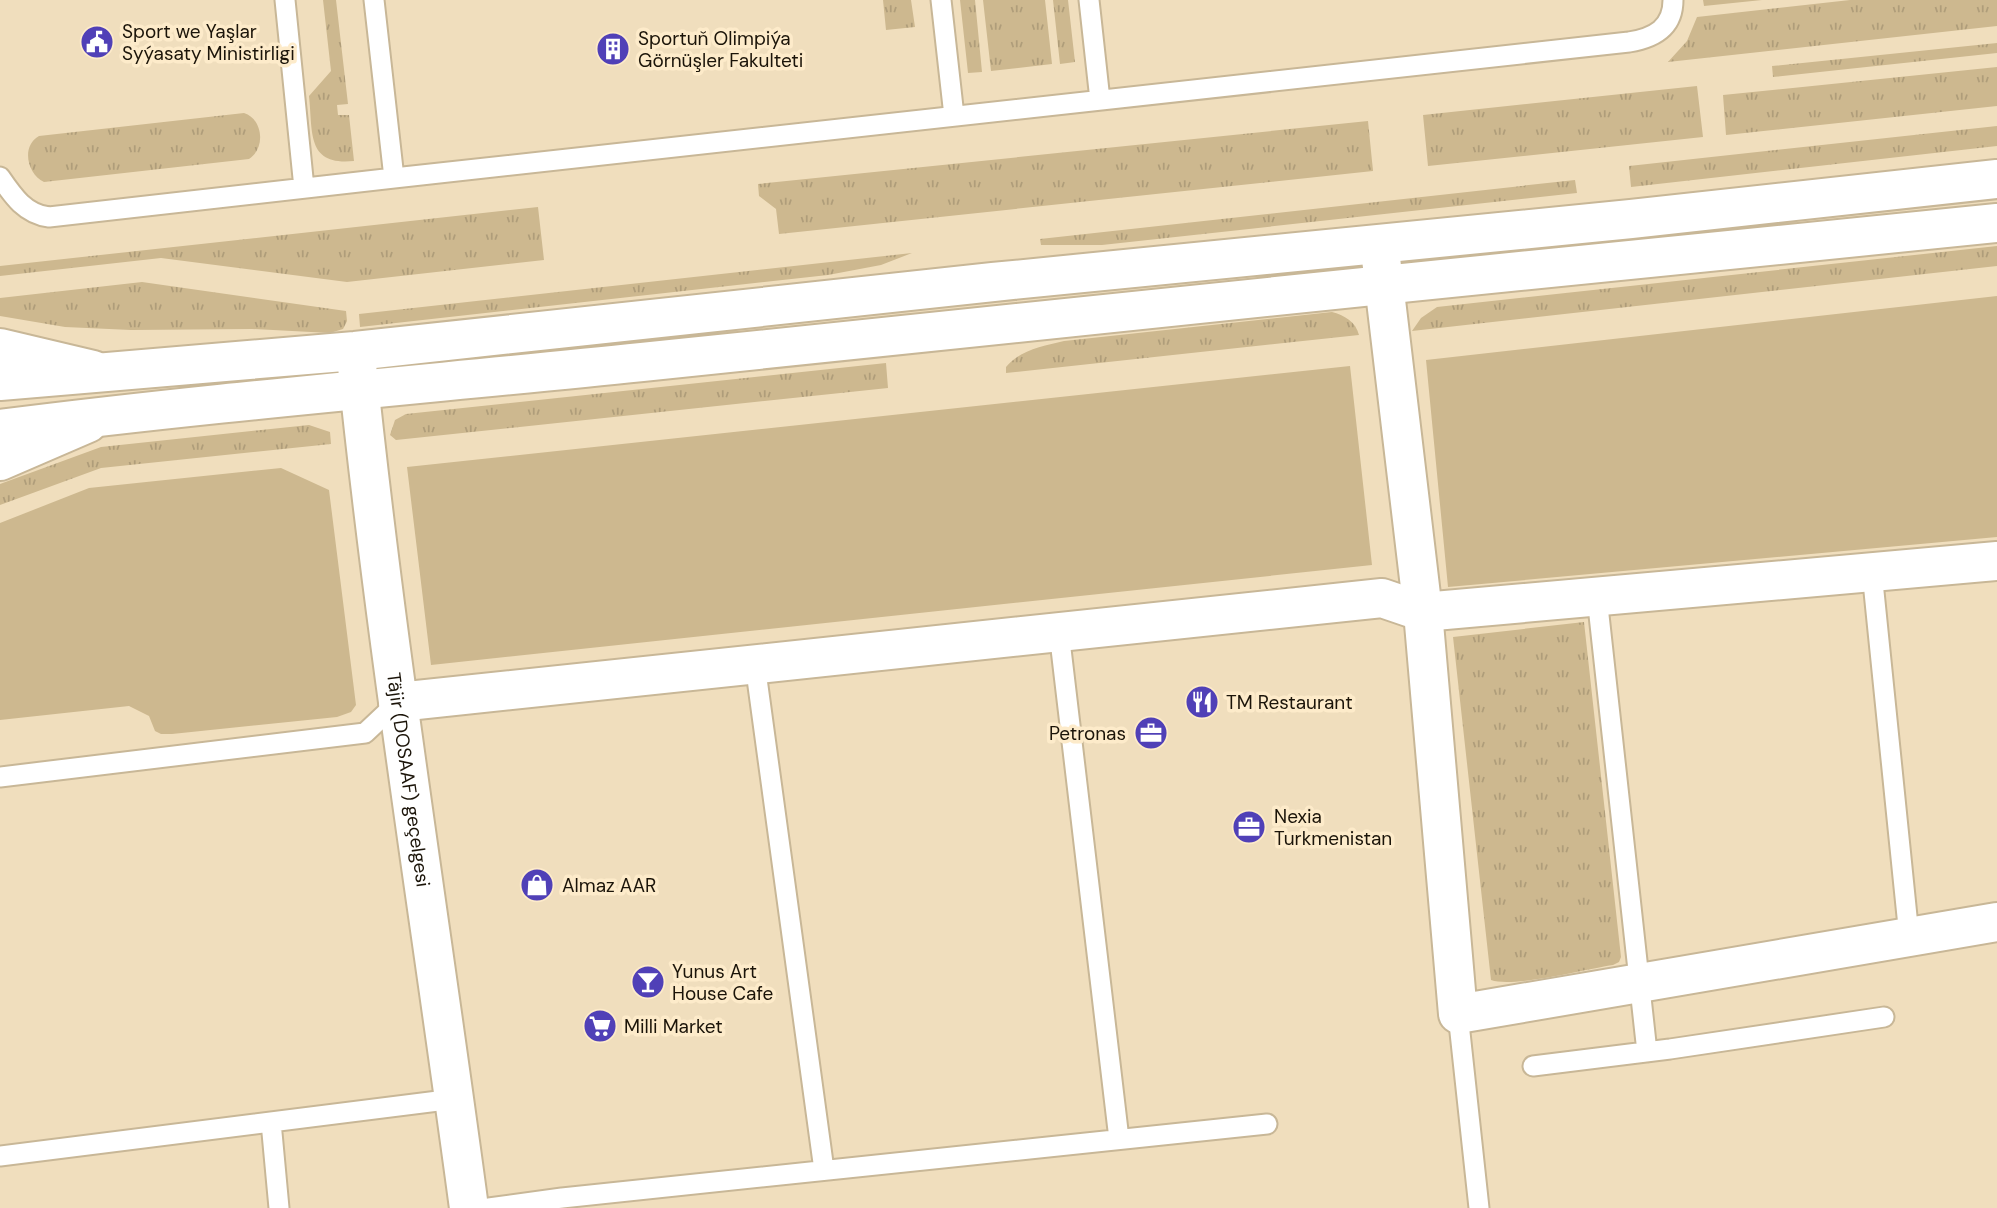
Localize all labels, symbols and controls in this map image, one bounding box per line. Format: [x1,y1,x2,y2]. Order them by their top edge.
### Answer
place label: Sport we Yaşlar Syýasaty Ministirligi [122,19,295,66]
public building icon: Sport we Yaşlar Syýasaty Ministirligi [78,23,116,61]
place label: Sportuň Olimpiýa Görnüşler Fakulteti [638,26,803,73]
building icon: Sportuň Olimpiýa Görnüşler Fakulteti [594,30,632,68]
street label: Täjir (DOSAAF) geçelgesi [382,671,436,889]
restaurant icon: TM Restaurant [1183,683,1221,721]
place label: TM Restaurant [1226,690,1353,715]
office icon: Petronas [1132,714,1170,752]
place label: Petronas [1049,721,1126,746]
place label: Nexia Turkmenistan [1274,804,1392,851]
office icon: Nexia Turkmenistan [1230,808,1268,846]
shop icon: Almaz AAR [518,866,556,904]
place label: Almaz AAR [562,873,656,898]
place label: Yunus Art House Cafe [672,959,773,1006]
bar icon: Yunus Art House Cafe [629,963,667,1001]
supermarket icon: Milli Market [581,1007,619,1045]
place label: Milli Market [624,1014,723,1039]

